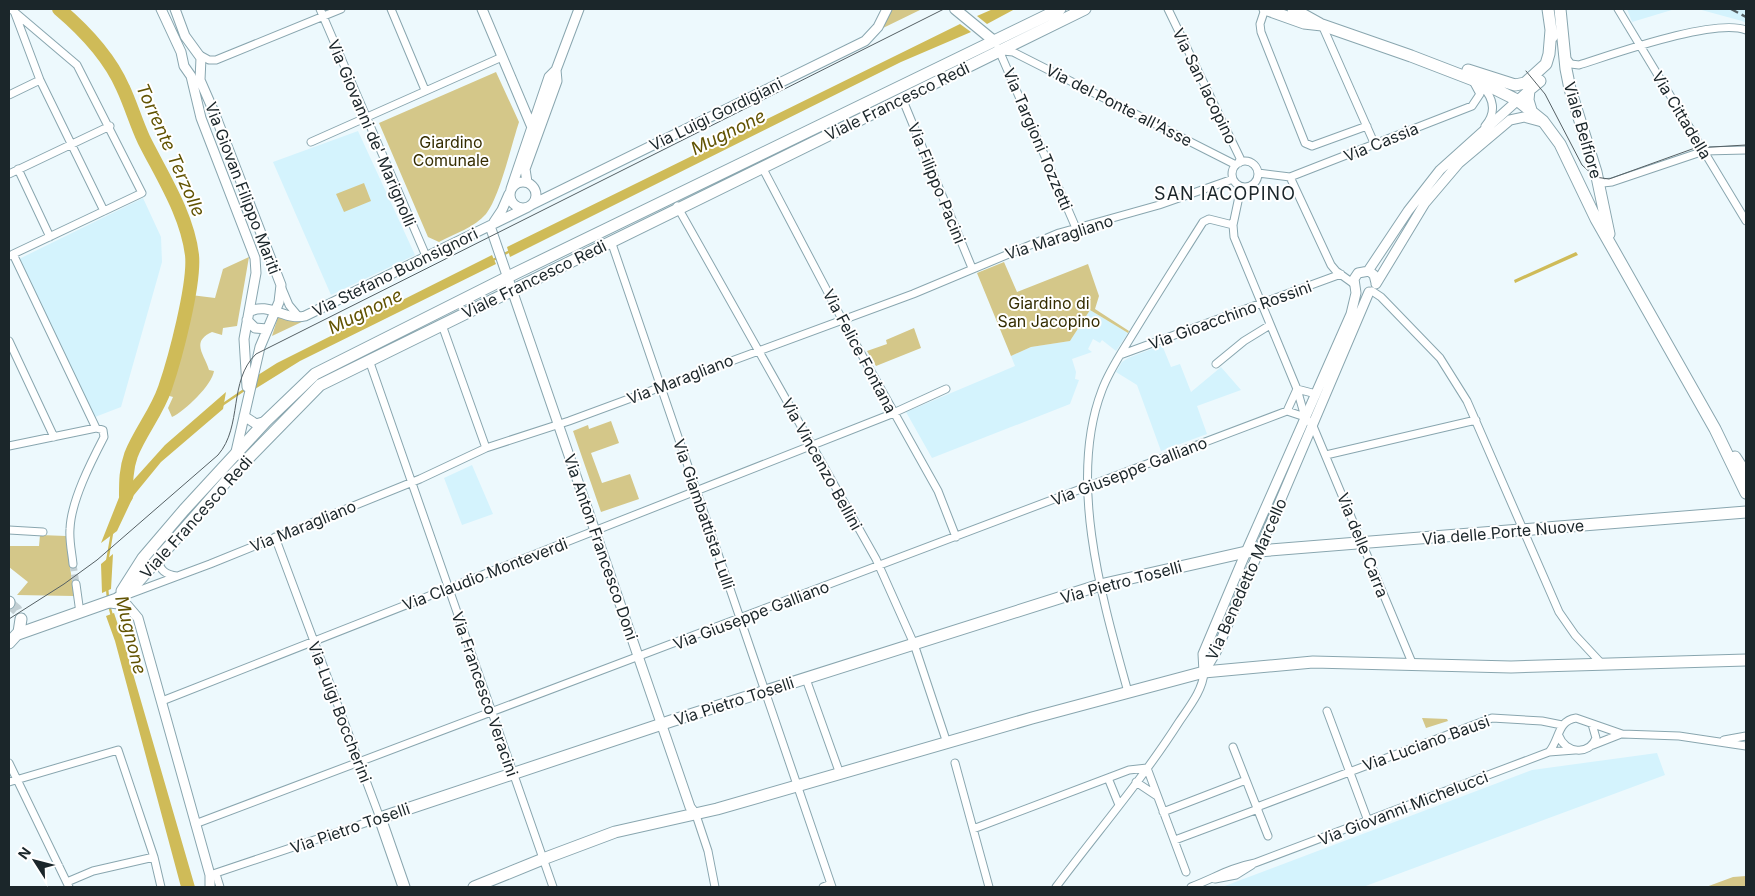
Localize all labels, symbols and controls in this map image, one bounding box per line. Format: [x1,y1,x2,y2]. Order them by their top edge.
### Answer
street label: Via San Iacopino [1168,25,1242,147]
street label: Via Giovanni de' Marignolli [324,37,420,229]
street label: Viale Francesco Redi [821,57,973,145]
street label: Via del Ponte all'Asse [1043,59,1195,151]
street label: Via Targioni Tozzetti [999,65,1077,213]
street label: Via Cittadella [1648,67,1716,163]
street label: Via Luigi Gordigiani [646,73,786,155]
street label: Viale Belfiore [1560,79,1606,181]
water label: Torrente Terzolle [132,80,210,220]
street label: Via Giovan Filippo Mariti [201,99,285,277]
water label: Mugnone [687,105,769,159]
street label: Via Cassia [1341,118,1421,166]
street label: Via Filippo Pacini [904,120,970,246]
park label: Giardino Comunale [413,132,489,170]
district label: SAN IACOPINO [1154,183,1296,204]
street label: Via Maragliano [1002,210,1116,264]
street label: Via Stefano Buonsignori [309,223,481,321]
street label: Viale Francesco Redi [458,235,610,323]
street label: Via Gioacchino Rossini [1146,276,1314,354]
water label: Mugnone [324,284,406,338]
street label: Via Felice Fontana [819,285,901,417]
park label: Giardino di San Jacopino [998,293,1100,331]
street label: Via Maragliano [624,350,736,408]
street label: Via Vincenzo Bellini [777,394,867,534]
street label: Via Giuseppe Galliano [1048,432,1210,510]
street label: Via Giambattista Lulli [669,436,739,592]
street label: Via Anton Francesco Doni [560,451,642,643]
street label: Viale Francesco Redi [136,452,256,582]
street label: Via delle Carra [1333,490,1393,600]
street label: Via Benedetto Marcello [1201,495,1291,663]
street label: Via Maragliano [247,496,359,556]
street label: Via delle Porte Nuove [1421,515,1585,549]
street label: Via Claudio Monteverdi [400,533,570,615]
street label: Via Pietro Toselli [1058,556,1184,608]
street label: Via Giuseppe Galliano [670,576,832,654]
water label: Mugnone [111,593,151,677]
street label: Via Francesco Veracini [447,609,523,779]
street label: Via Luigi Boccherini [304,639,376,785]
street label: Via Pietro Toselli [671,672,797,730]
street label: Via Luciano Bausi [1360,711,1492,775]
street label: Via Giovanni Michelucci [1315,766,1491,850]
street label: Via Pietro Toselli [288,798,412,858]
north arrow [10,836,60,886]
text: N [14,844,34,862]

